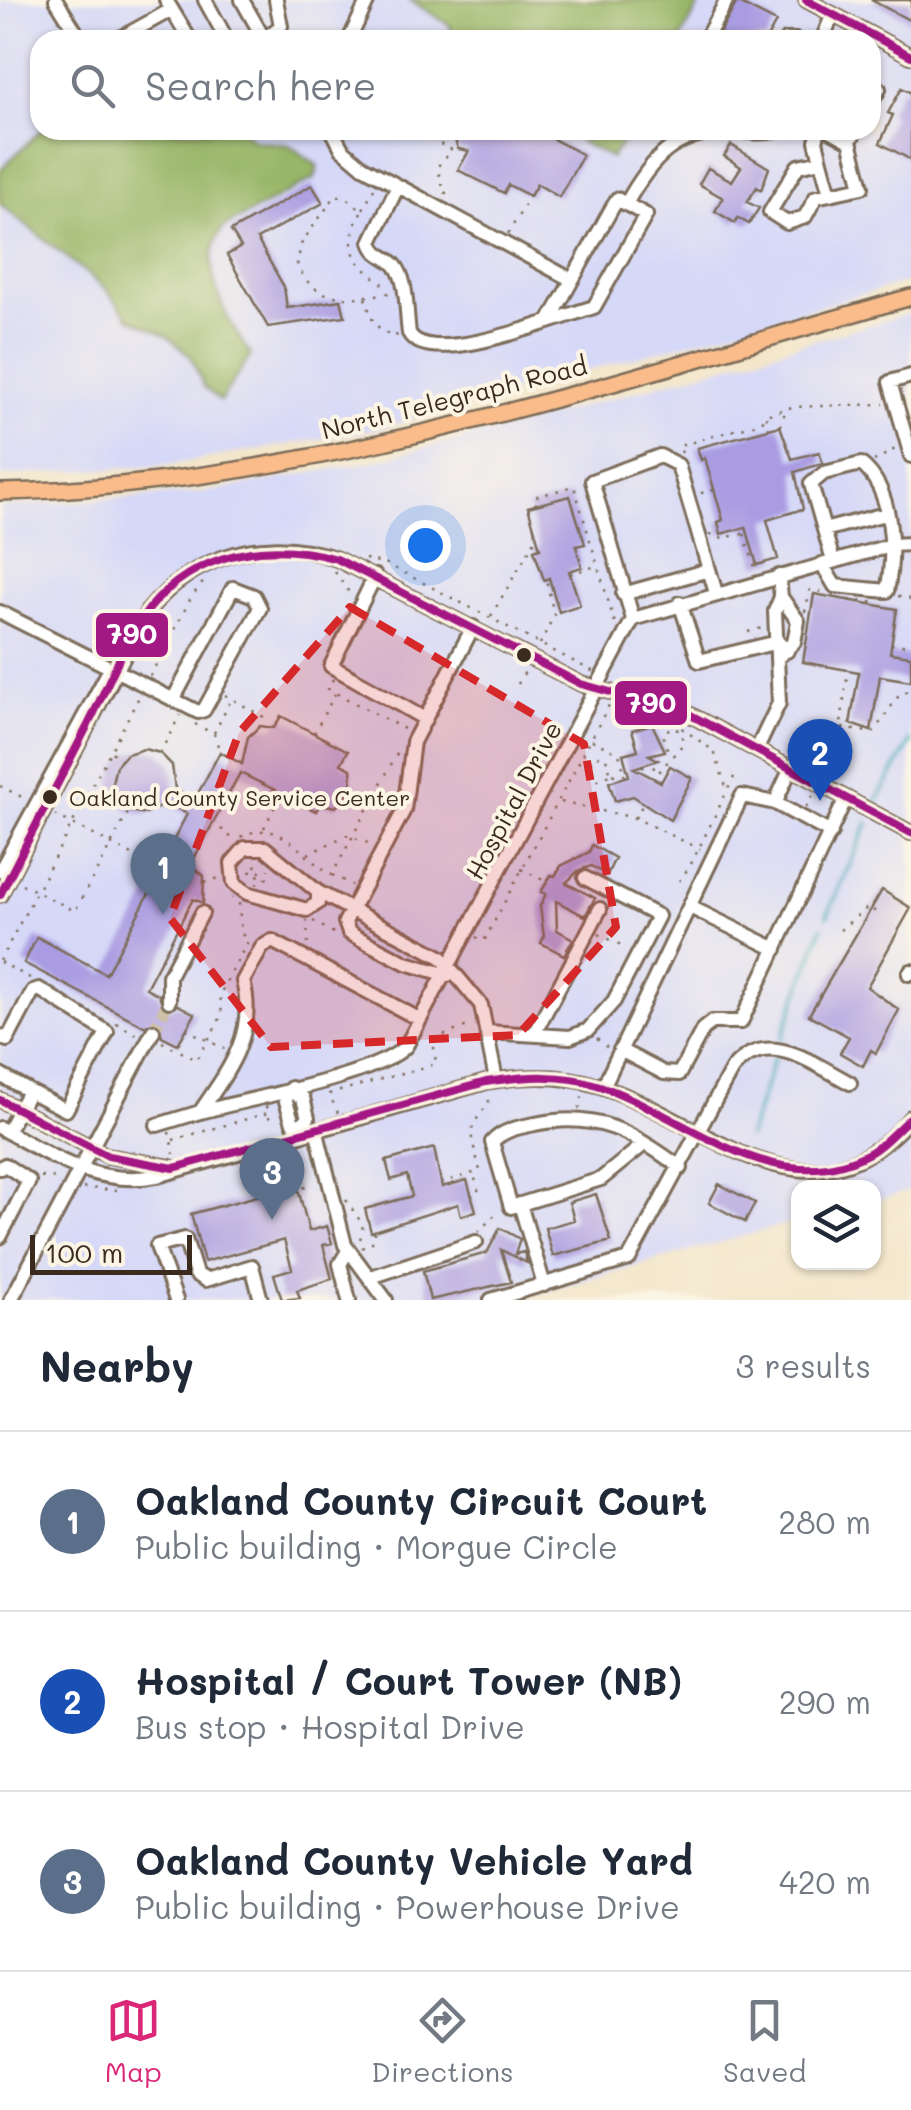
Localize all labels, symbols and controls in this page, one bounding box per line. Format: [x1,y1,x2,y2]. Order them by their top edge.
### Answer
search box [30,30,881,140]
icon: search [65,58,120,113]
text: Search here [145,60,376,110]
street label: North Telegraph Road [318,349,590,445]
your location [400,520,451,571]
line badge: 790 [94,611,170,659]
text: 790 [107,615,157,651]
unlabelled marker [514,645,534,665]
line badge: 790 [613,679,689,727]
text: 790 [626,684,676,720]
street label: Hospital Drive [458,715,568,885]
pin: 2 [788,718,852,801]
place label: Oakland County Service Center [69,783,410,812]
marker: Oakland County Service Center [40,787,60,807]
pin: 1 [130,832,196,915]
pin: 3 [240,1138,304,1220]
map controls [791,1180,881,1270]
button: layers [791,1180,881,1270]
scale bar [30,1230,192,1274]
text: 100 m [45,1234,123,1270]
text: Nearby [40,1338,194,1393]
text: 3 results [735,1344,871,1386]
text: Oakland County Circuit Court [135,1475,707,1525]
text: 1 [65,1500,80,1542]
text: 280 m [778,1500,871,1542]
text: Public building · Morgue Circle [135,1525,618,1567]
text: Hospital / Court Tower (NB) [135,1655,682,1705]
text: 2 [64,1680,81,1722]
text: 290 m [779,1680,871,1722]
text: Bus stop · Hospital Drive [135,1705,525,1747]
text: Oakland County Vehicle Yard [135,1835,693,1885]
text: 3 [63,1860,82,1902]
text: 420 m [779,1860,871,1902]
text: Public building · Powerhouse Drive [135,1885,680,1927]
tab: Map [105,1993,162,2089]
tab: Directions [371,1993,514,2089]
tab: Saved [723,1993,806,2089]

